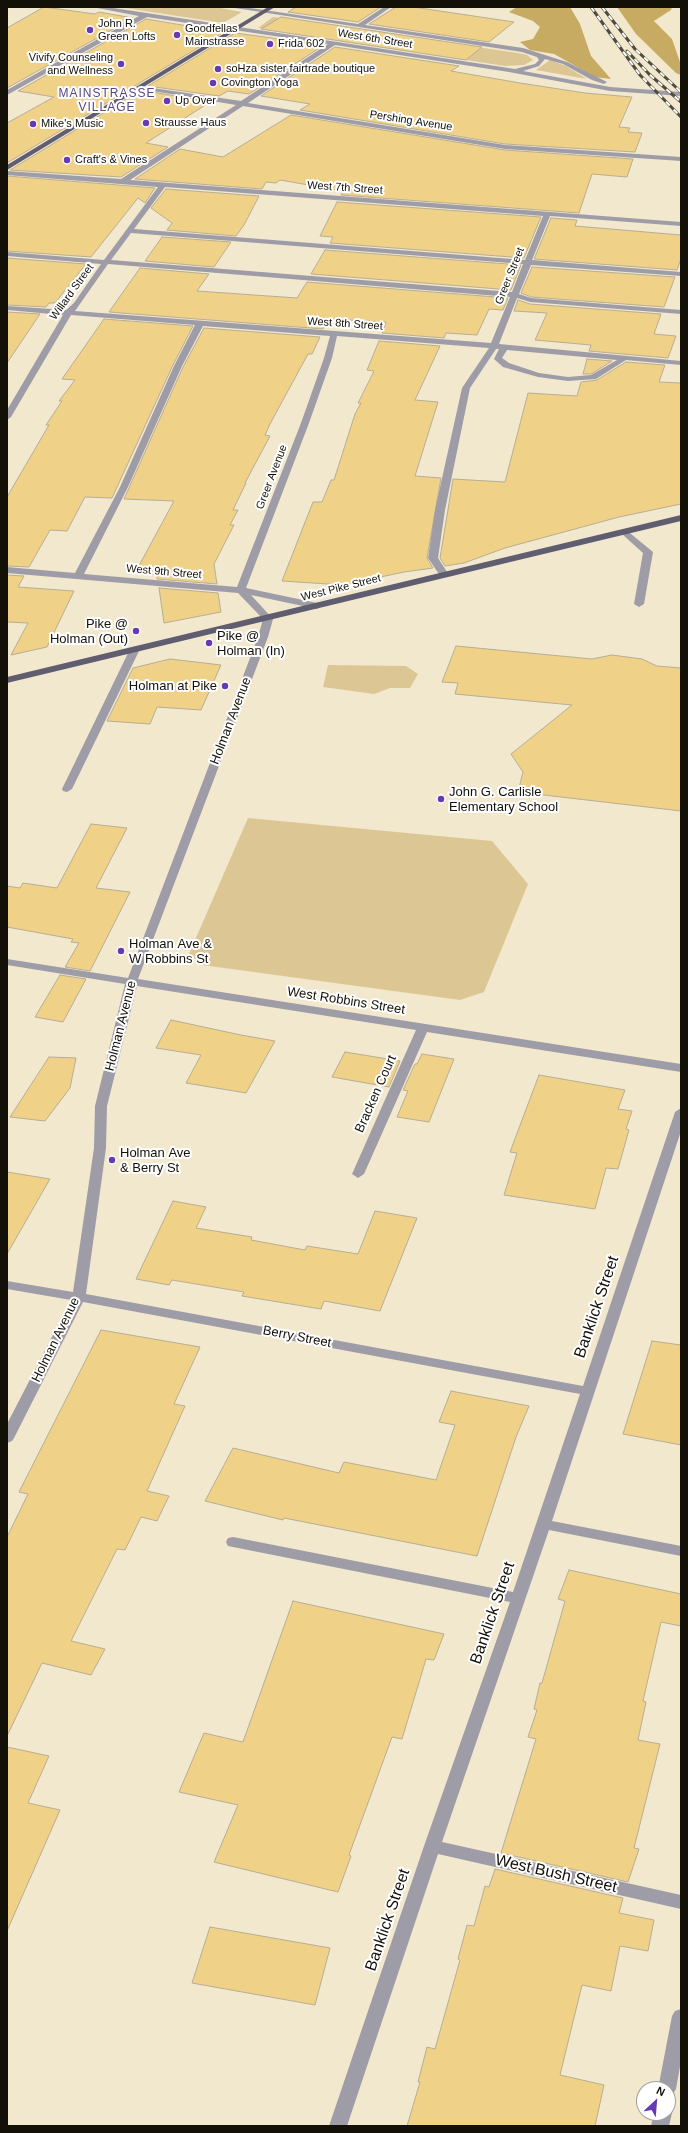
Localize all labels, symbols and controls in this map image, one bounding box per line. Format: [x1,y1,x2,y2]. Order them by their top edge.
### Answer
place label: John R. Green Lofts [98,17,155,43]
place label: Goodfellas Mainstrasse [185,22,244,48]
marker: John R. Green Lofts [85,25,95,35]
street label: West 6th Street [337,27,413,51]
marker: Goodfellas Mainstrasse [172,30,182,40]
place label: Frida 602 [278,37,324,51]
marker: Frida 602 [265,39,275,49]
place label: Vivify Counseling and Wellness [29,51,113,77]
marker: Vivify Counseling and Wellness [116,59,126,69]
place label: soHza sister fairtrade boutique [226,62,375,76]
marker: soHza sister fairtrade boutique [213,64,223,74]
place label: Covington Yoga [221,76,298,90]
marker: Covington Yoga [208,78,218,88]
district label: MAINSTRASSE VILLAGE [58,87,156,115]
place label: Up Over [175,94,216,108]
marker: Up Over [162,96,172,106]
street label: Pershing Avenue [369,108,453,134]
place label: Strausse Haus [154,116,226,130]
place label: Mike's Music [41,117,104,131]
marker: Strausse Haus [141,118,151,128]
marker: Mike's Music [28,119,38,129]
place label: Craft's & Vines [75,153,147,167]
marker: Craft's & Vines [62,155,72,165]
street label: West 7th Street [307,179,383,197]
street label: Greer Street [493,245,527,307]
street label: Willard Street [47,261,97,323]
street label: West 8th Street [307,315,383,333]
street label: Greer Avenue [254,443,290,511]
street label: West 9th Street [126,562,202,582]
street label: West Pike Street [300,572,382,604]
place label: Pike @ Holman (Out) [50,616,128,647]
marker: Pike @ Holman (Out) [131,626,141,636]
place label: Pike @ Holman (In) [217,628,285,659]
marker: Pike @ Holman (In) [204,638,214,648]
street label: Holman Avenue [207,675,255,767]
place label: Holman at Pike [129,678,217,694]
marker: Holman at Pike [220,681,230,691]
place label: John G. Carlisle Elementary School [449,784,558,815]
marker: John G. Carlisle Elementary School [436,794,446,804]
place label: Holman Ave & W Robbins St [129,936,212,967]
marker: Holman Ave & W Robbins St [116,946,126,956]
street label: Holman Avenue [102,979,140,1073]
street label: West Robbins Street [286,984,406,1018]
street label: Bracken Court [352,1053,400,1135]
place label: Holman Ave & Berry St [120,1145,191,1176]
marker: Holman Ave & Berry St [107,1155,117,1165]
street label: Banklick Street [571,1253,623,1361]
street label: Holman Avenue [29,1295,83,1385]
street label: Berry Street [261,1323,333,1351]
street label: Banklick Street [467,1559,519,1667]
street label: West Bush Street [493,1851,619,1897]
street label: Banklick Street [362,1866,414,1974]
north arrow [636,2081,676,2121]
text: N [655,2084,667,2098]

